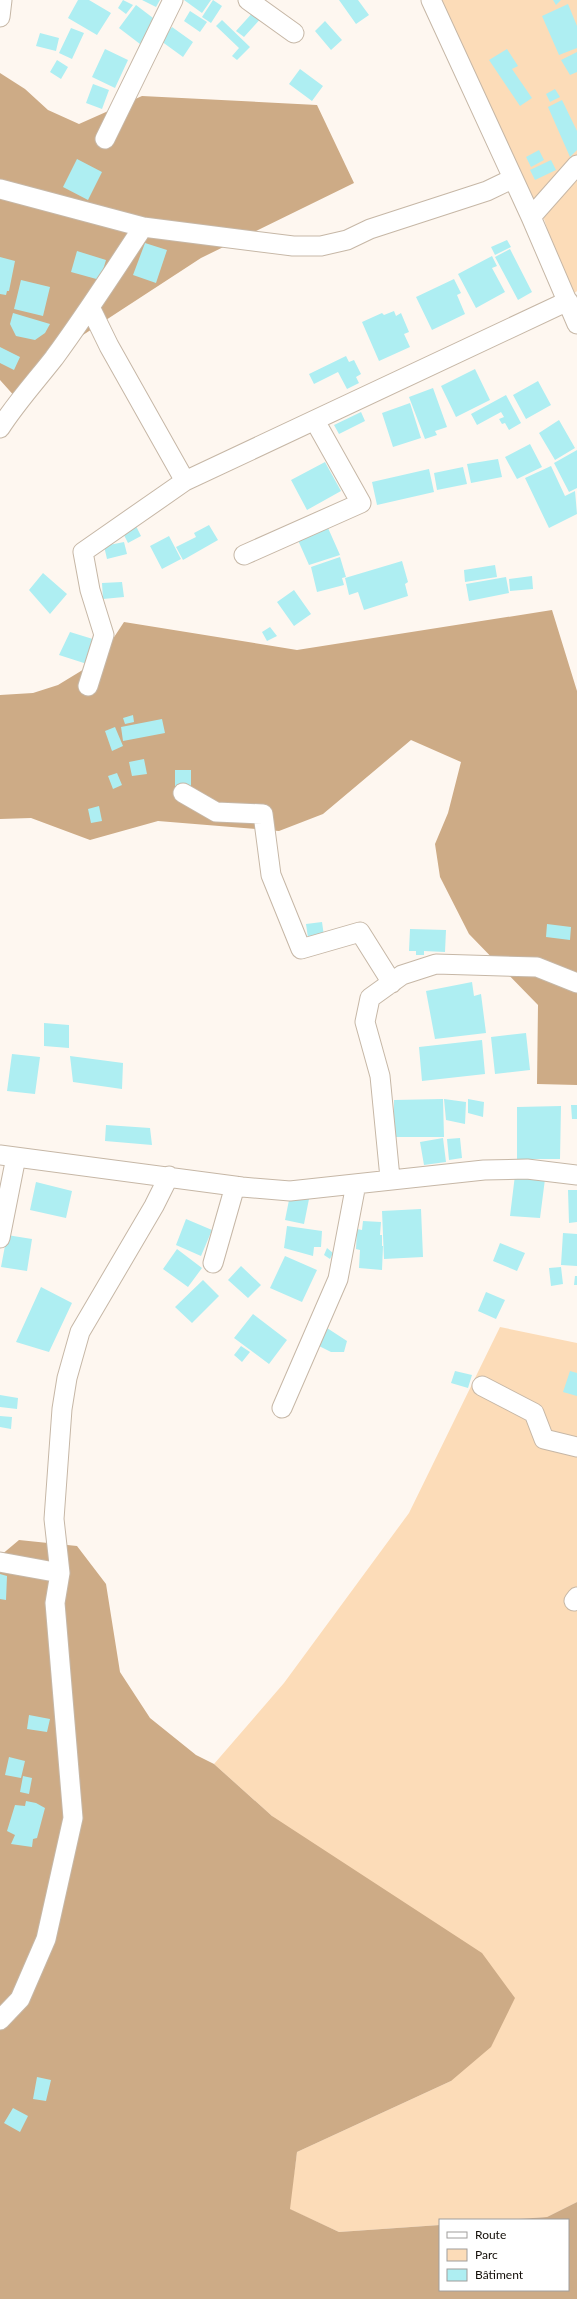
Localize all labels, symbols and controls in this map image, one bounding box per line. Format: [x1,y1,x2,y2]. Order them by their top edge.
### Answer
legend [439,2219,569,2291]
text: Route [475,2227,506,2242]
text: Parc [475,2247,498,2262]
text: Bâtiment [475,2267,524,2282]

